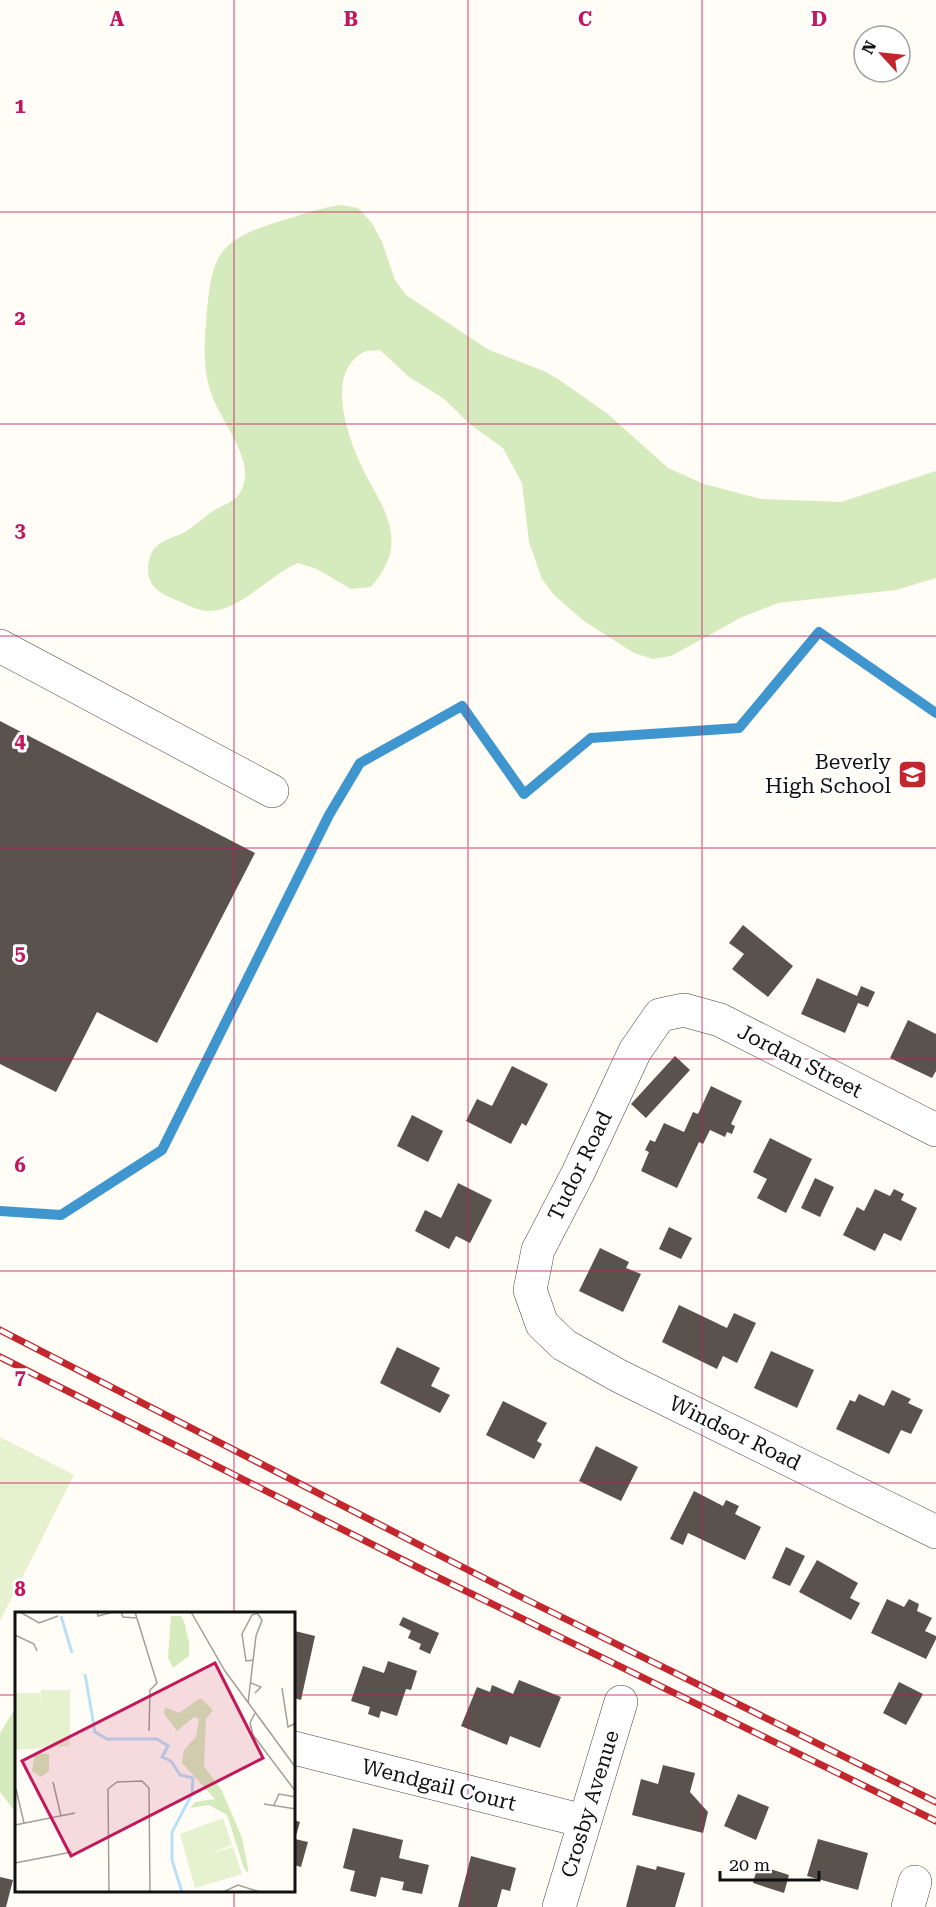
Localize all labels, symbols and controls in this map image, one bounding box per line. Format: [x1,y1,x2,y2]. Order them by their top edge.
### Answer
text: A [110,7,125,31]
text: B [344,7,358,31]
text: C [578,7,592,31]
text: D [811,7,827,31]
north arrow [852,24,912,84]
text: N [858,38,880,57]
text: 1 [14,94,26,118]
text: 2 [14,306,26,330]
text: 3 [14,518,26,542]
text: 4 [14,729,26,753]
place label: Beverly High School [765,750,892,798]
school or university icon: Beverly High School [896,758,928,790]
text: 5 [14,941,26,965]
street label: Jordan Street [734,1019,867,1103]
street label: Tudor Road [543,1107,617,1225]
text: 6 [14,1153,26,1177]
text: 7 [14,1365,26,1389]
street label: Windsor Road [665,1391,805,1475]
text: 8 [14,1577,26,1601]
inset map [15,1612,296,1892]
street label: Crosby Avenue [556,1728,624,1880]
street label: Wendgail Court [359,1754,519,1816]
scale bar [720,1844,819,1882]
text: 20 m [729,1854,770,1875]

